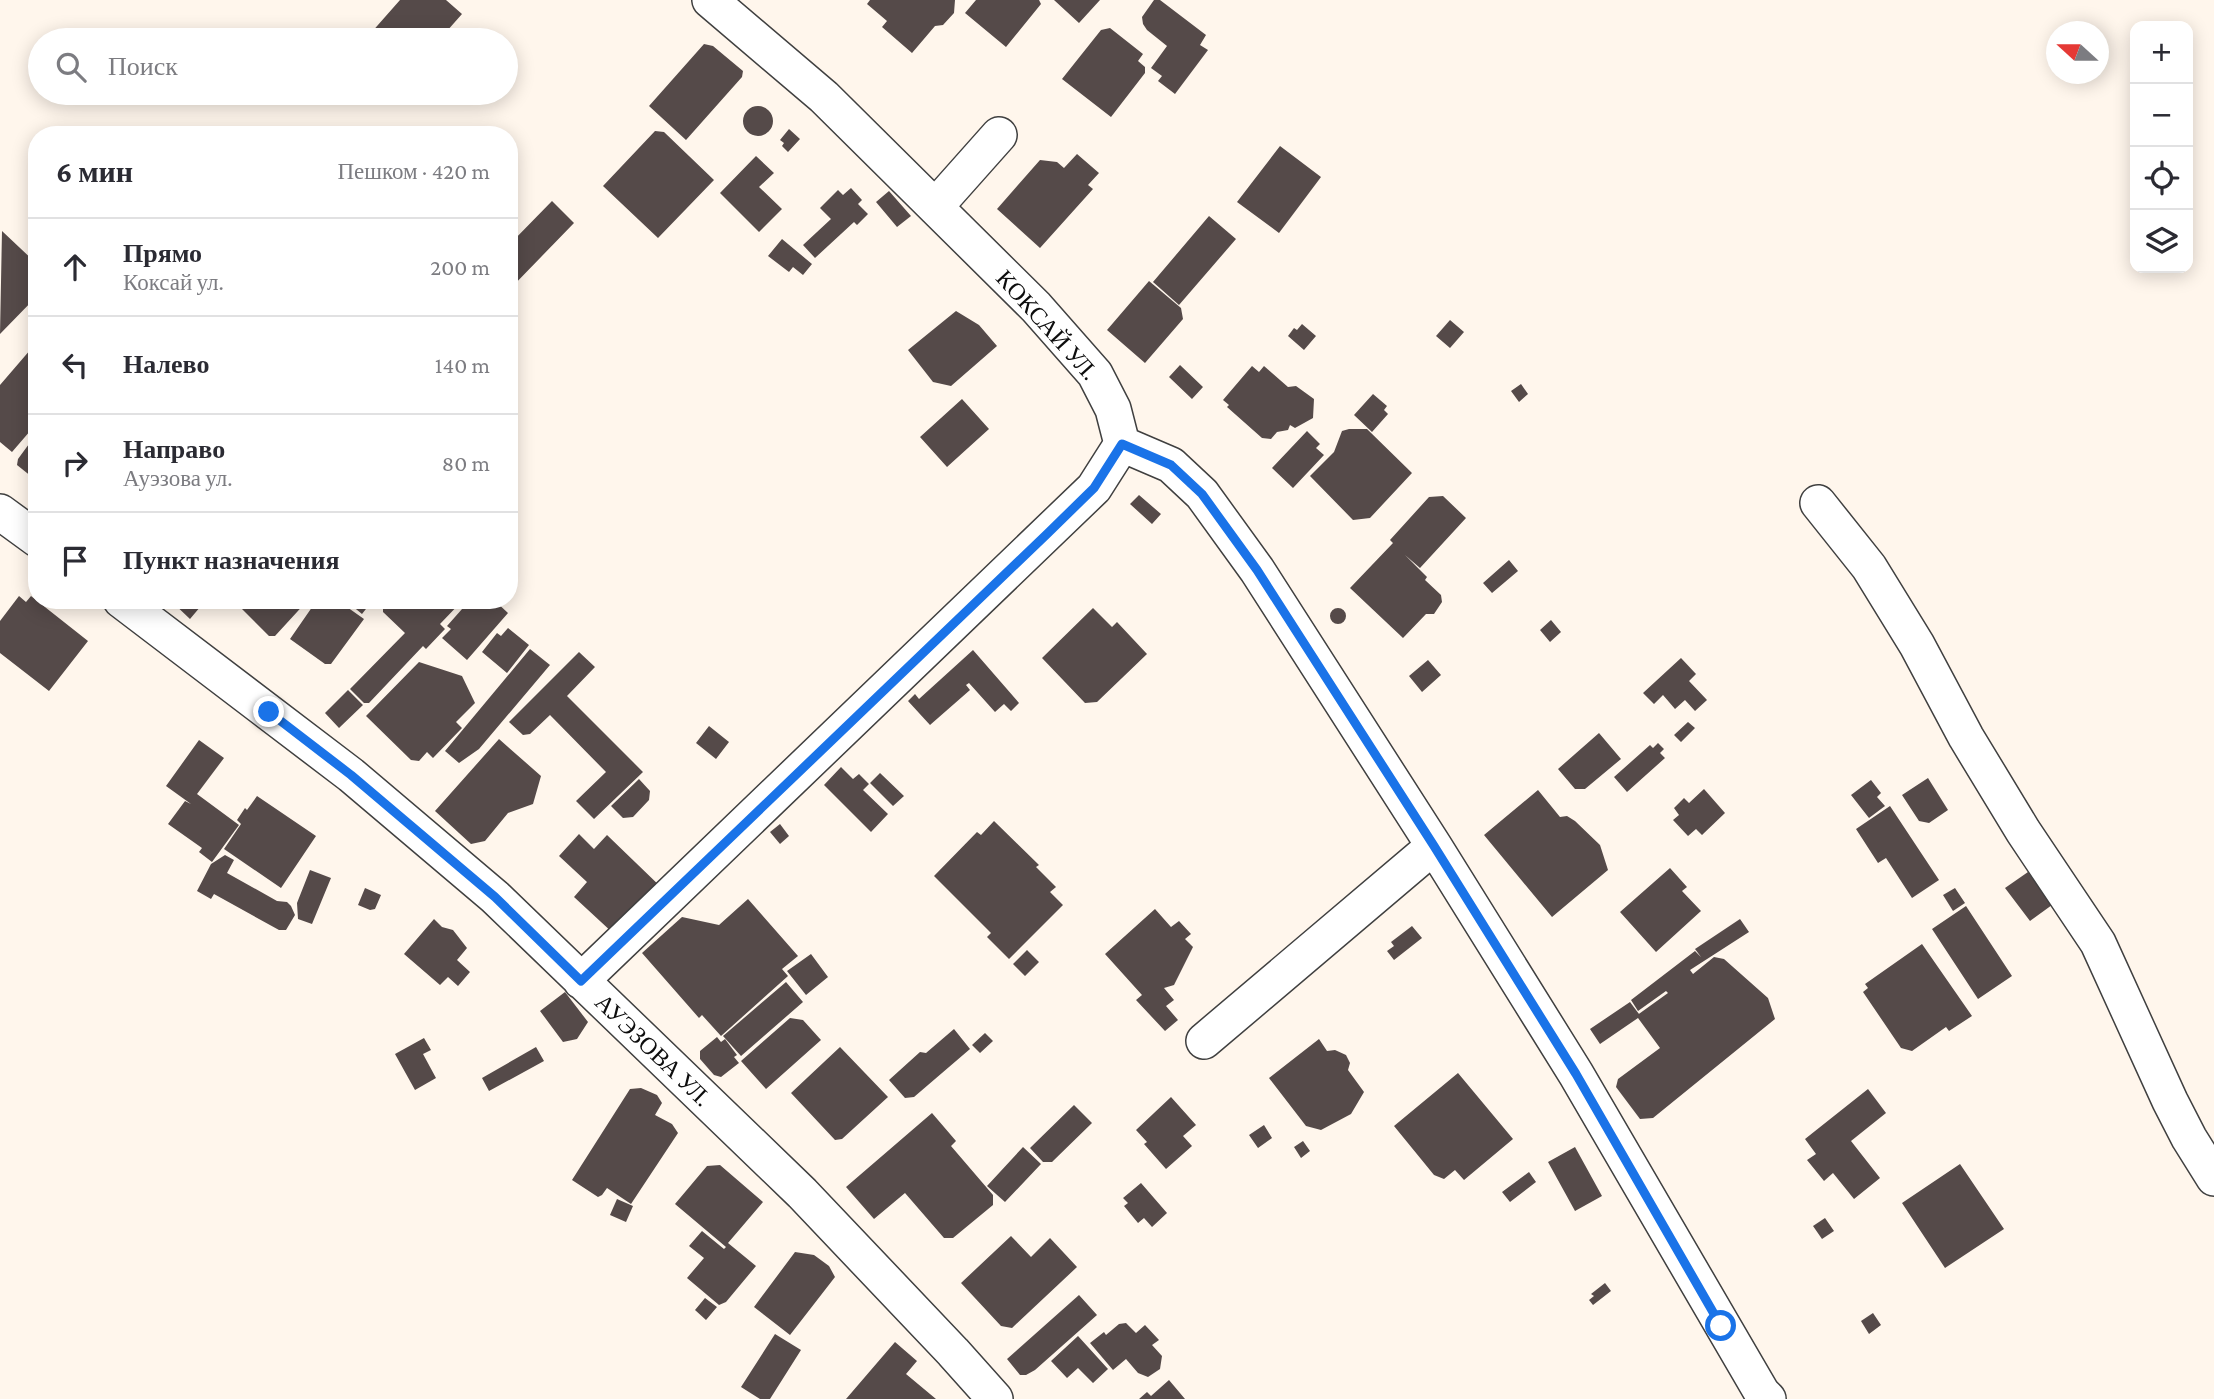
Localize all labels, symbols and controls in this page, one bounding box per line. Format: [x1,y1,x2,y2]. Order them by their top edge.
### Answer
north arrow [2046,21,2109,84]
map controls [2130,21,2193,273]
button: + [2130,21,2193,84]
search box [28,28,518,105]
icon: search [52,48,90,86]
text: Поиск [108,52,178,81]
button: − [2130,84,2193,147]
button: locate [2130,147,2193,210]
text: 6 мин [56,155,133,188]
text: Пешком · 420 m [337,158,490,184]
button: layers [2130,210,2193,273]
text: Прямо [123,239,202,268]
icon: ahead [56,248,94,286]
text: 200 m [430,254,490,280]
street label: КОКСАЙ УЛ. [991,264,1104,385]
text: Коксай ул. [123,269,224,295]
icon: left [56,346,94,384]
text: Налево [123,350,209,379]
text: 140 m [435,352,490,378]
text: Направо [123,435,225,464]
icon: right [56,444,94,482]
text: 80 m [442,450,490,476]
text: Ауэзова ул. [123,465,233,491]
icon: arrive [56,542,94,580]
text: Пункт назначения [123,546,340,575]
route end [253,696,284,727]
street label: АУЭЗОВА УЛ. [590,988,717,1111]
route start [1705,1310,1736,1341]

